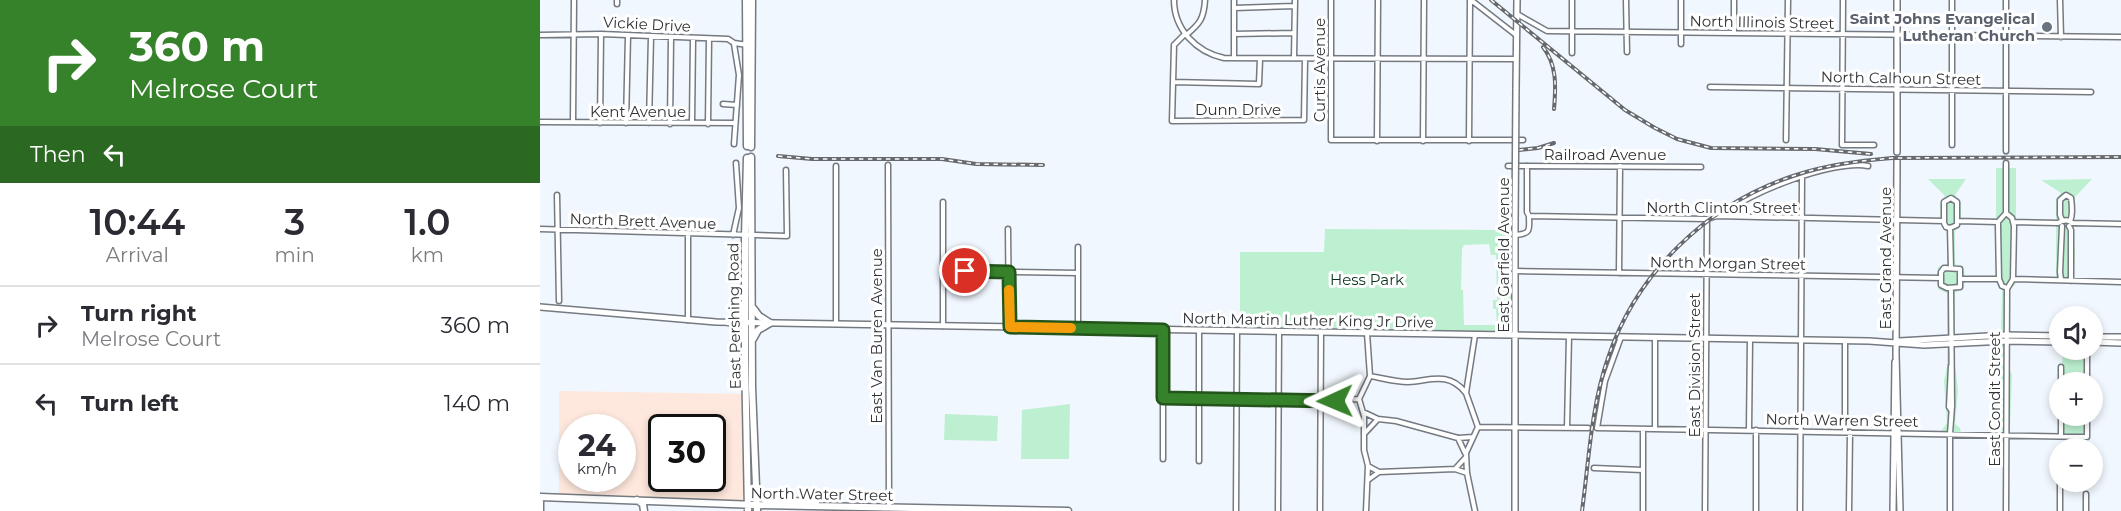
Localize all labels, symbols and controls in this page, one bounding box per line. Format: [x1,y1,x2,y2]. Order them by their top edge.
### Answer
place label: Saint Johns Evangelical Lutheran Church [1850,9,2035,45]
street label: North Illinois Street [1689,11,1835,33]
street label: Vickie Drive [603,12,691,36]
street label: Curtis Avenue [1310,18,1329,122]
text: 360 m [129,20,265,72]
marker: Saint Johns Evangelical Lutheran Church [2040,20,2054,34]
icon: right [30,24,108,102]
street label: North Calhoun Street [1821,67,1981,89]
text: Melrose Court [129,72,318,105]
street label: Dunn Drive [1195,100,1281,119]
street label: Kent Avenue [590,102,686,121]
icon: left [98,138,131,171]
text: Then [30,141,86,168]
street label: Railroad Avenue [1544,145,1666,164]
street label: East Garfield Avenue [1494,177,1513,333]
street label: East Grand Avenue [1876,187,1895,329]
street label: North Clinton Street [1646,198,1798,217]
text: 10:44 [89,200,185,244]
text: 3 [284,200,305,244]
text: 1.0 [404,200,451,244]
street label: North Brett Avenue [569,209,717,233]
street label: East Pershing Road [723,242,745,390]
text: Arrival [106,243,169,267]
text: min [275,243,315,267]
text: km [411,243,444,267]
pin [939,245,990,296]
street label: East Van Buren Avenue [867,248,886,424]
street label: North Morgan Street [1650,252,1806,274]
icon: arrive [948,254,981,287]
park label: Hess Park [1330,270,1404,289]
street label: East Division Street [1685,293,1704,437]
text: Turn right [81,300,196,327]
map controls [2049,306,2103,492]
button: sound [2049,306,2103,360]
street label: North Martin Luther King Jr Drive [1182,308,1434,332]
icon: right [30,309,63,342]
text: 360 m [441,312,510,339]
text: Melrose Court [81,327,221,351]
street label: East Condit Street [1985,331,2004,467]
position arrow [1303,369,1367,433]
button: + [2049,372,2103,426]
icon: left [30,387,63,420]
text: Turn left [81,390,179,417]
text: 140 m [444,390,510,417]
street label: North Warren Street [1765,409,1919,431]
speed limit sign: 30 [648,414,726,492]
text: 24 [578,427,616,464]
button: − [2049,438,2103,492]
text: km/h [577,459,617,478]
street label: North Water Street [750,483,894,505]

